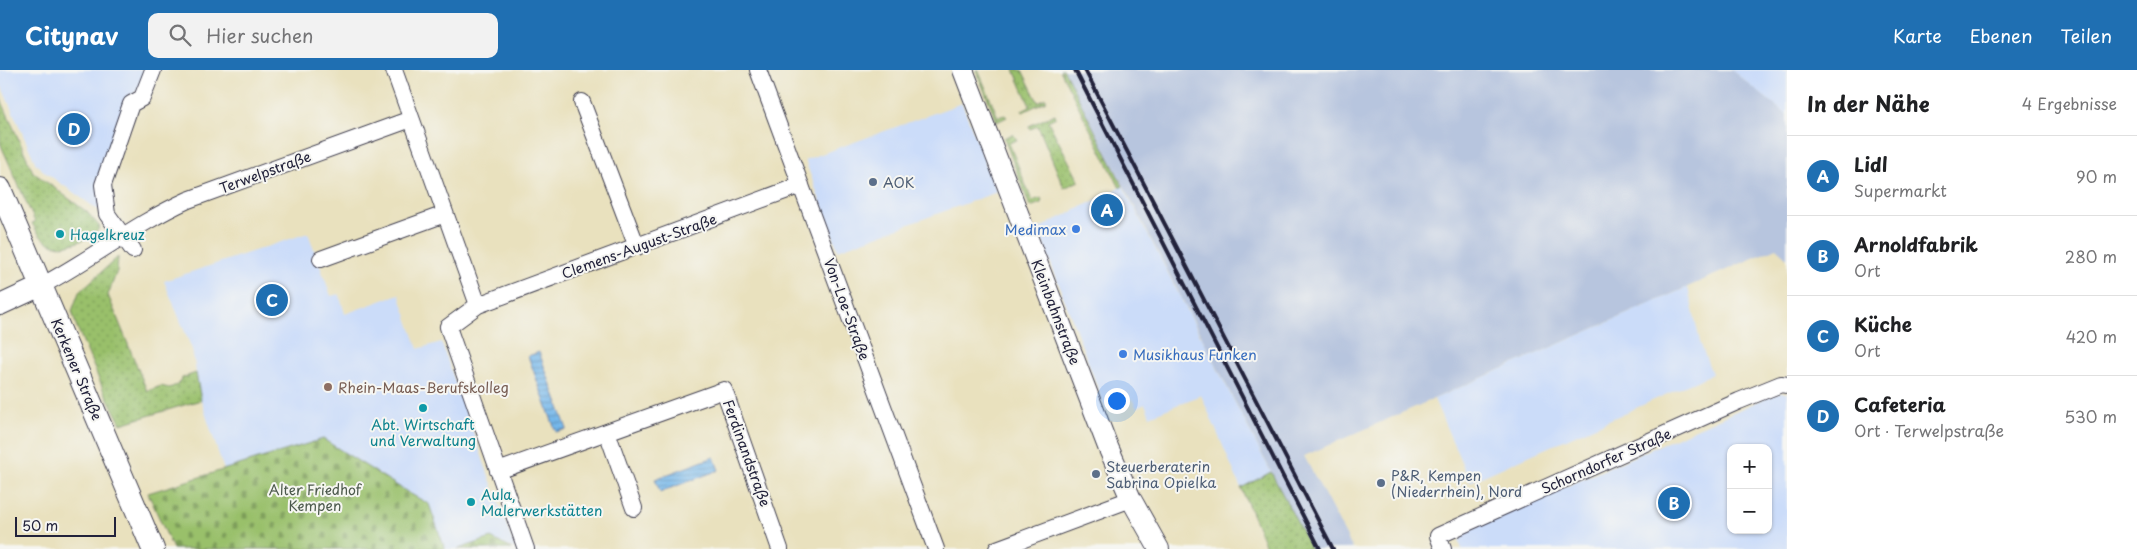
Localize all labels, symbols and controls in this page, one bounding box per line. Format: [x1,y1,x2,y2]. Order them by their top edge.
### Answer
search box [148,13,498,58]
text: Citynav [25,17,118,53]
icon: search [166,21,194,49]
text: Hier suchen [206,21,314,49]
text: Karte [1893,22,1942,49]
text: Ebenen [1970,22,2033,49]
text: Teilen [2061,22,2112,49]
text: In der Nähe [1807,87,1929,119]
text: 4 Ergebnisse [2022,91,2117,115]
pin: D [58,110,90,148]
street label: Terwelpstraße [216,146,314,198]
text: Lidl [1854,150,1888,178]
text: A [1817,164,1829,188]
text: 90 m [2076,164,2117,188]
place label: AOK [883,172,915,193]
marker: AOK [867,176,879,188]
text: Supermarkt [1854,178,1947,202]
pin: A [1091,191,1123,229]
street label: Clemens-August-Straße [559,208,719,284]
place label: Medimax [1005,219,1066,240]
marker: Medimax [1070,223,1082,235]
place label: Hagelkreuz [70,224,145,245]
marker: Hagelkreuz [54,228,66,240]
text: Arnoldfabrik [1854,230,1978,258]
text: B [1818,244,1828,268]
text: 280 m [2065,244,2117,268]
street label: Von-Loe-Straße [819,255,875,363]
street label: Kleinbahnstraße [1026,256,1086,368]
text: Ort [1854,258,1881,282]
pin: C [256,281,288,319]
text: Küche [1854,310,1912,338]
street label: Kerkener Straße [46,315,108,423]
text: C [1817,324,1829,348]
text: 420 m [2066,324,2117,348]
text: Ort [1854,338,1881,362]
place label: Musikhaus Funken [1133,344,1257,365]
marker: Musikhaus Funken [1117,348,1129,360]
place label: Rhein-Maas-Berufskolleg [338,377,509,398]
marker: Rhein-Maas-Berufskolleg [322,381,334,393]
your location [1104,388,1130,414]
text: Cafeteria [1854,390,1946,418]
street label: Ferdinandstraße [718,396,776,510]
marker: Abt. Wirtschaft und Verwaltung [417,402,429,414]
text: D [1817,404,1829,428]
text: 530 m [2064,404,2117,428]
place label: Abt. Wirtschaft und Verwaltung [370,414,476,451]
text: Ort · Terwelpstraße [1854,418,2004,442]
street label: Schorndorfer Straße [1538,423,1674,499]
map controls [1727,444,1772,534]
button: + [1727,444,1772,489]
place label: Steuerberaterin Sabrina Opielka [1106,456,1216,493]
place label: P&R, Kempen (Niederrhein), Nord [1391,465,1522,502]
marker: Steuerberaterin Sabrina Opielka [1090,468,1102,480]
marker: P&R, Kempen (Niederrhein), Nord [1375,477,1387,489]
park label: Alter Friedhof Kempen [269,479,363,516]
place label: Aula, Malerwerkstätten [481,484,602,521]
pin: B [1658,484,1690,522]
button: − [1727,489,1772,534]
marker: Aula, Malerwerkstätten [465,496,477,508]
scale bar [15,514,116,537]
text: 50 m [22,515,58,536]

